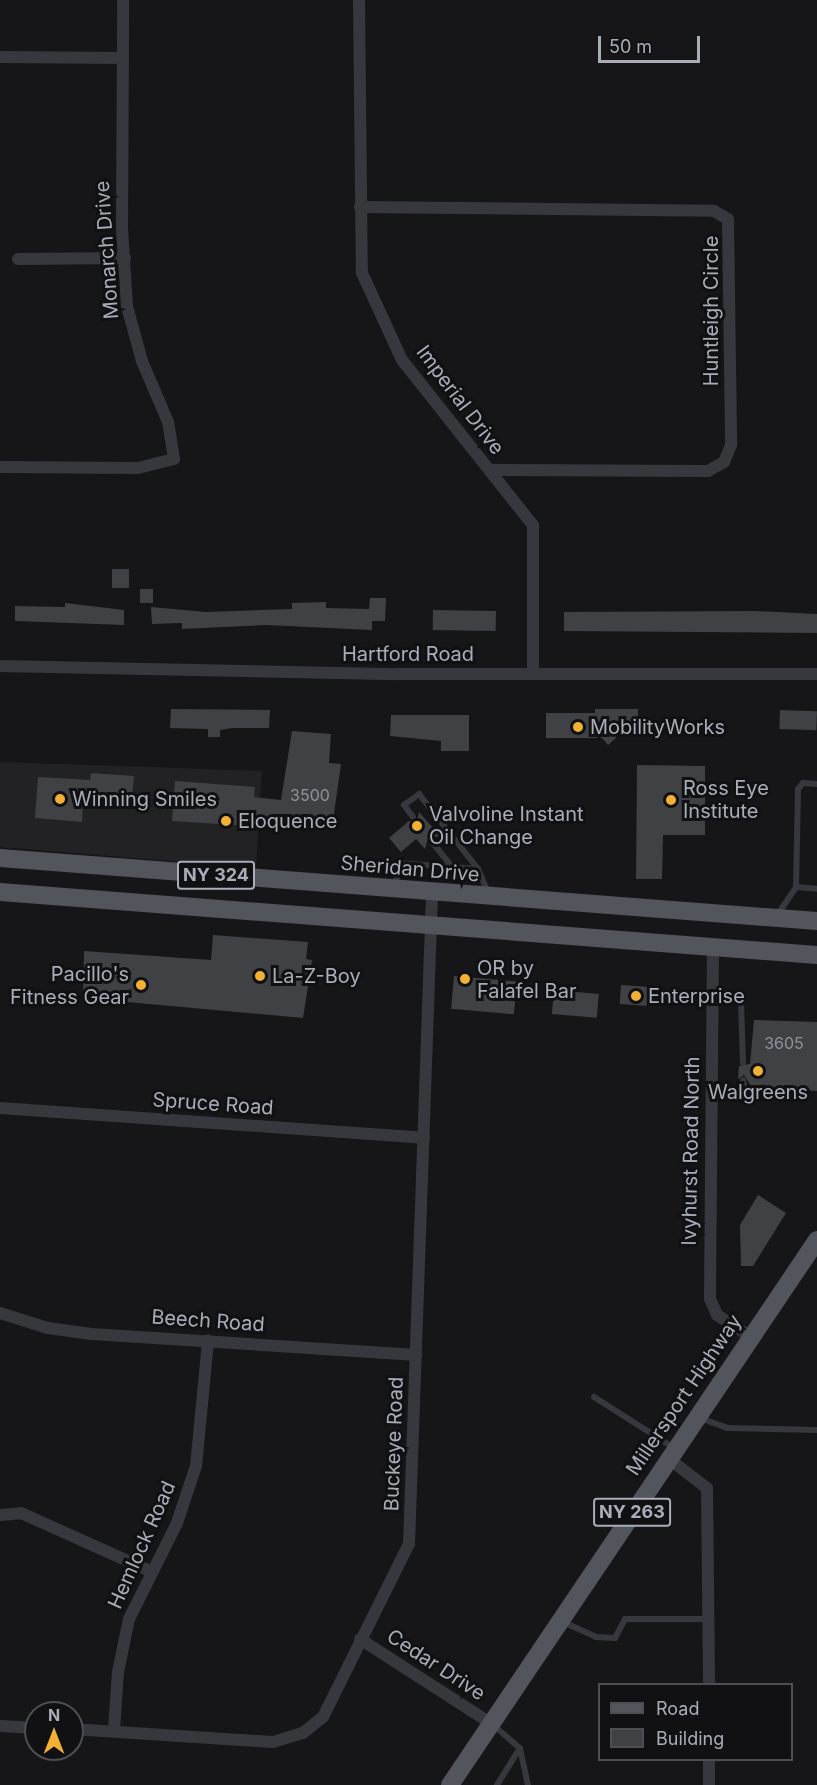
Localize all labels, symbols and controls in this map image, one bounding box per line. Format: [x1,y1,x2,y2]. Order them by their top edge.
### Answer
scale bar [601,24,703,62]
text: 50 m [609,36,652,57]
street label: Monarch Drive [90,180,124,320]
street label: Huntleigh Circle [699,236,723,386]
street label: Imperial Drive [411,341,509,459]
street label: Hartford Road [342,642,474,666]
place label: MobilityWorks [590,715,725,739]
marker: MobilityWorks [571,720,585,734]
place label: Ross Eye Institute [683,777,769,824]
house number: 3500 [290,785,330,805]
place label: Winning Smiles [72,787,217,811]
marker: Winning Smiles [53,792,67,806]
marker: Ross Eye Institute [664,793,678,807]
place label: Valvoline Instant Oil Change [429,802,584,849]
place label: Eloquence [238,809,337,833]
marker: Eloquence [219,814,233,828]
marker: Valvoline Instant Oil Change [410,819,424,833]
street label: Sheridan Drive [339,851,481,887]
road number: NY 324 [177,860,255,890]
place label: OR by Falafel Bar [477,956,576,1003]
place label: Pacillo's Fitness Gear [10,962,129,1009]
place label: La-Z-Boy [272,964,361,988]
marker: La-Z-Boy [253,969,267,983]
marker: OR by Falafel Bar [458,972,472,986]
marker: Pacillo's Fitness Gear [134,978,148,992]
place label: Enterprise [648,984,745,1008]
marker: Enterprise [629,989,643,1003]
house number: 3605 [764,1033,804,1053]
street label: Ivyhurst Road North [677,1056,705,1246]
marker: Walgreens [751,1064,765,1078]
place label: Walgreens [708,1080,808,1104]
street label: Spruce Road [152,1088,274,1120]
street label: Beech Road [151,1305,265,1337]
street label: Millersport Highway [621,1310,747,1480]
street label: Buckeye Road [380,1376,408,1512]
street label: Hemlock Road [103,1477,181,1613]
road number: NY 263 [593,1497,671,1527]
street label: Cedar Drive [382,1624,490,1706]
legend [598,1683,793,1761]
text: Road [656,1698,699,1719]
north arrow [24,1701,84,1761]
text: N [48,1705,60,1725]
text: Building [656,1728,724,1749]

